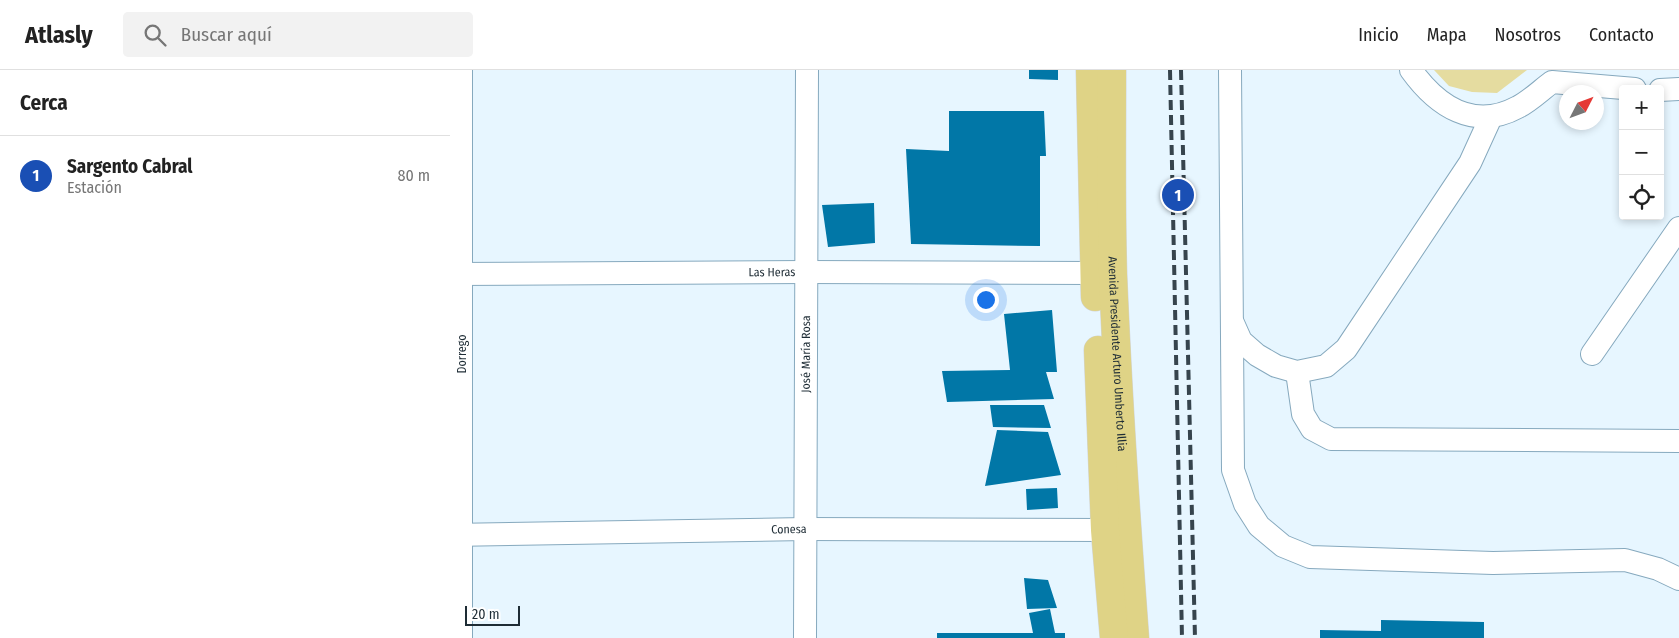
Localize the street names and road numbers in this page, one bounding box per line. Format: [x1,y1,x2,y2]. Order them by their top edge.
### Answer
street label: Avenida Presidente Arturo Umberto Illia [1106,256,1129,452]
street label: Las Heras [748,265,796,279]
street label: José María Rosa [799,315,813,393]
street label: Dorrego [455,334,469,374]
street label: Conesa [771,522,807,537]

